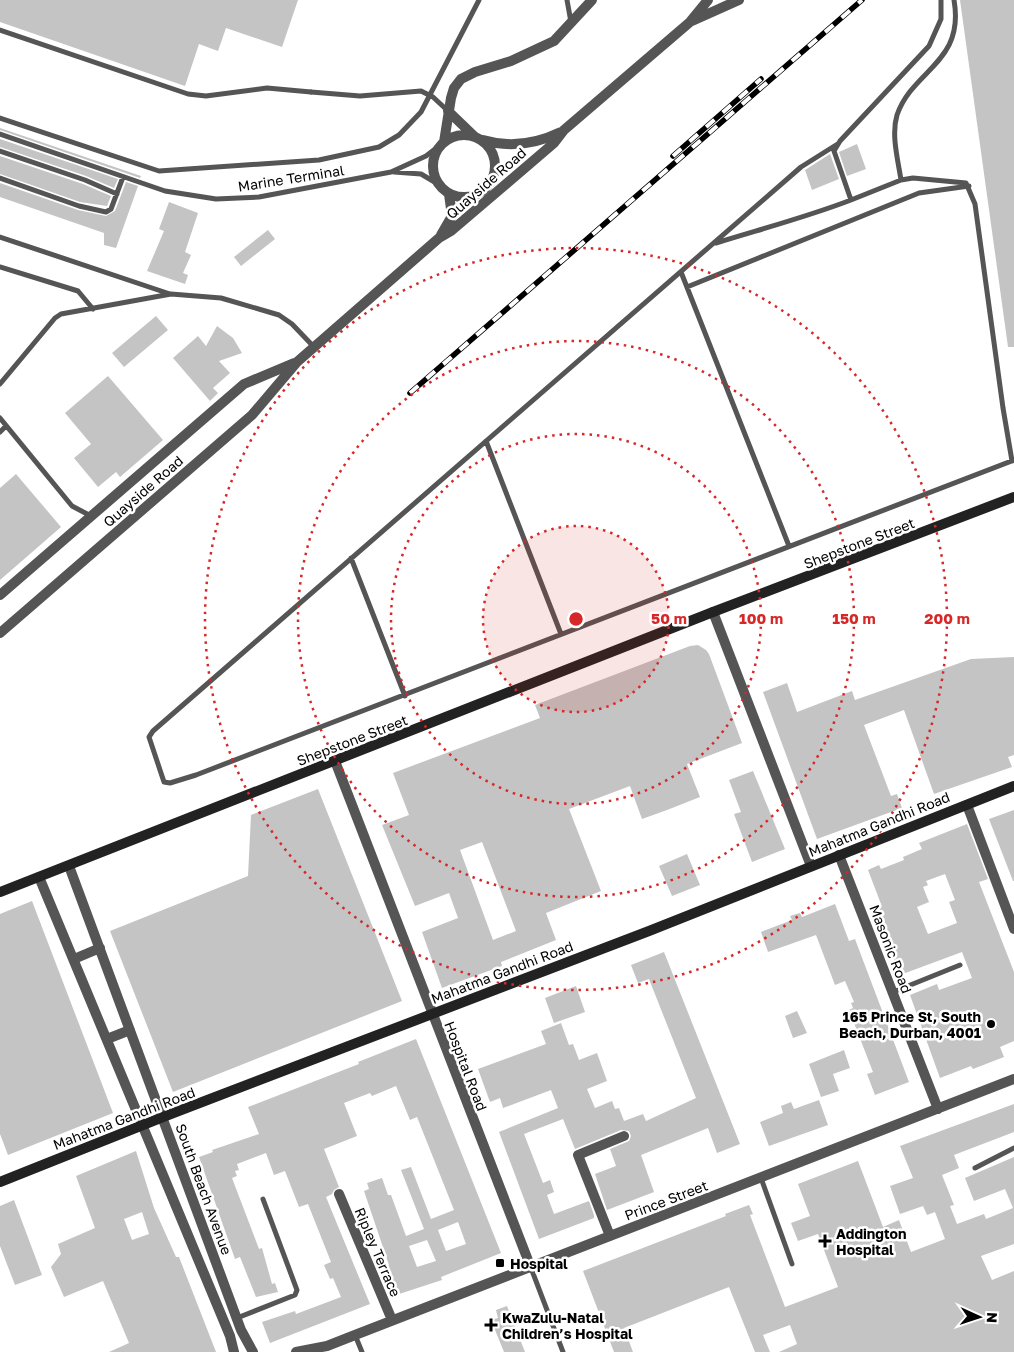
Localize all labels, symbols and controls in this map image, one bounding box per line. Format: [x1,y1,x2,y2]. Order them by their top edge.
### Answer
street label: Quayside Road [443,144,529,222]
street label: Marine Terminal [237,161,345,195]
street label: Quayside Road [100,452,186,530]
street label: Shepstone Street [801,514,917,572]
text: 50 m [651,609,687,627]
text: 100 m [739,609,783,627]
text: 150 m [832,609,876,627]
text: 200 m [924,609,970,627]
centre of rings [567,610,585,628]
street label: Shepstone Street [294,711,410,769]
street label: Mahatma Gandhi Road [806,788,952,860]
street label: Masonic Road [866,902,916,996]
street label: Mahatma Gandhi Road [429,937,575,1007]
place label: 165 Prince St, South Beach, Durban, 4001 [839,1008,981,1041]
marker: 165 Prince St, South Beach, Durban, 4001 [985,1018,997,1030]
street label: Hospital Road [441,1019,491,1113]
street label: Mahatma Gandhi Road [51,1083,197,1153]
street label: South Beach Avenue [172,1121,236,1257]
street label: Prince Street [622,1176,710,1224]
street label: Ripley Terrace [352,1205,404,1299]
place label: Addington Hospital [836,1225,906,1258]
marker: Addington Hospital [818,1234,832,1248]
place label: Hospital [510,1255,568,1272]
marker: Hospital [494,1257,506,1269]
north arrow [954,1292,1004,1342]
place label: KwaZulu-Natal Children’s Hospital [502,1309,633,1342]
text: N [984,1312,1001,1323]
marker: KwaZulu-Natal Children’s Hospital [484,1318,498,1332]

